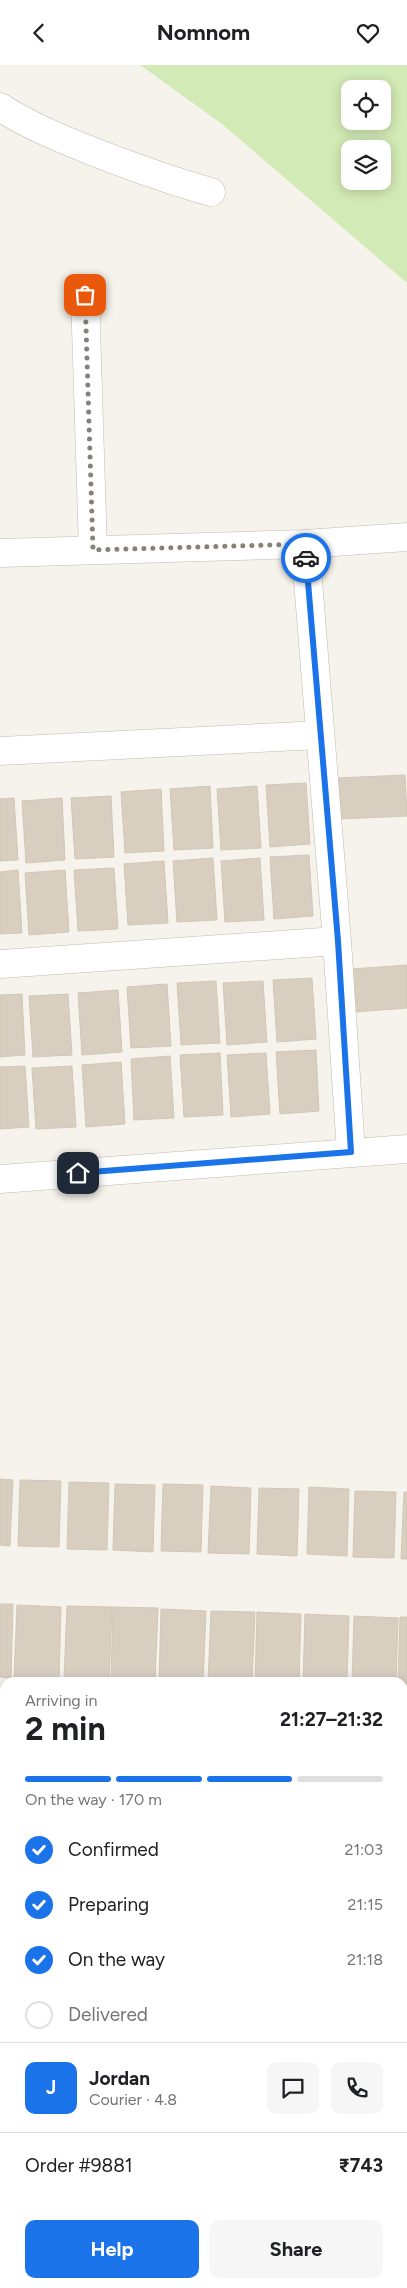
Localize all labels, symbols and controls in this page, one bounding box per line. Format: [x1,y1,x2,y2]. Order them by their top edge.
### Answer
icon: back [25,19,53,47]
text: Nomnom [157,19,250,46]
icon: heart [354,19,382,47]
map controls [341,80,391,190]
button: locate [341,80,391,130]
button: layers [341,140,391,190]
pin [64,274,106,316]
icon: bag [71,281,99,309]
courier [281,533,331,583]
icon: car [292,544,320,572]
pin [57,1152,99,1194]
icon: home [64,1159,92,1187]
text: Arriving in [25,1691,97,1710]
text: 21:27–21:32 [280,1708,383,1731]
text: 2 min [25,1710,106,1748]
text: On the way · 170 m [25,1790,162,1809]
icon: check [25,1836,53,1864]
text: Confirmed [68,1838,159,1861]
text: 21:03 [344,1840,383,1859]
icon: check [25,1891,53,1919]
text: Preparing [68,1893,149,1916]
text: 21:15 [348,1895,383,1914]
icon: check [25,1946,53,1974]
text: On the way [68,1948,165,1971]
text: 21:18 [347,1950,383,1969]
text: Delivered [68,2003,148,2026]
button: chat [267,2062,319,2114]
button: phone [331,2062,383,2114]
text: Jordan [89,2067,150,2090]
text: J [46,2076,56,2099]
text: Courier · 4.8 [89,2090,177,2109]
text: Order #9881 [25,2154,133,2177]
text: ₹743 [338,2154,383,2177]
button: Help [25,2220,199,2278]
button: Share [209,2220,383,2278]

